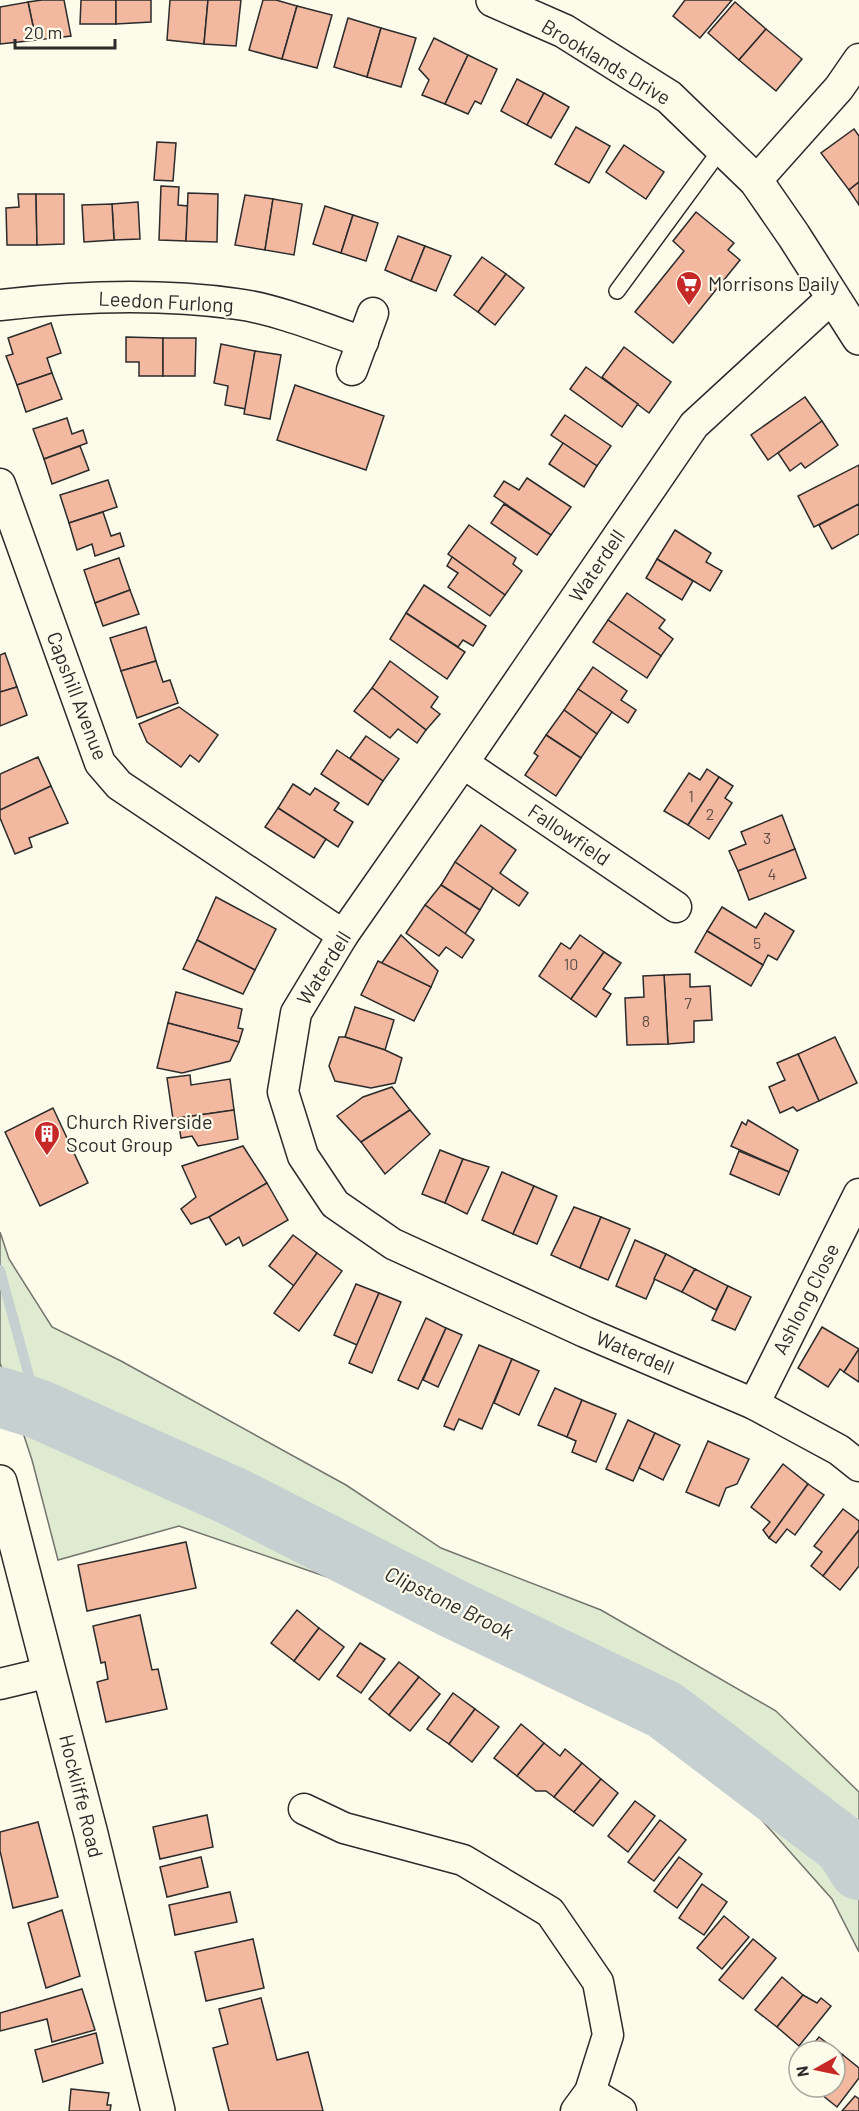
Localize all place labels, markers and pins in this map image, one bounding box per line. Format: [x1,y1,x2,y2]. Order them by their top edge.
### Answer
supermarket icon: Morrisons Daily [674,269,704,307]
place label: Morrisons Daily [708,271,839,295]
place label: Church Riverside Scout Group [66,1109,213,1156]
building icon: Church Riverside Scout Group [32,1119,62,1157]

